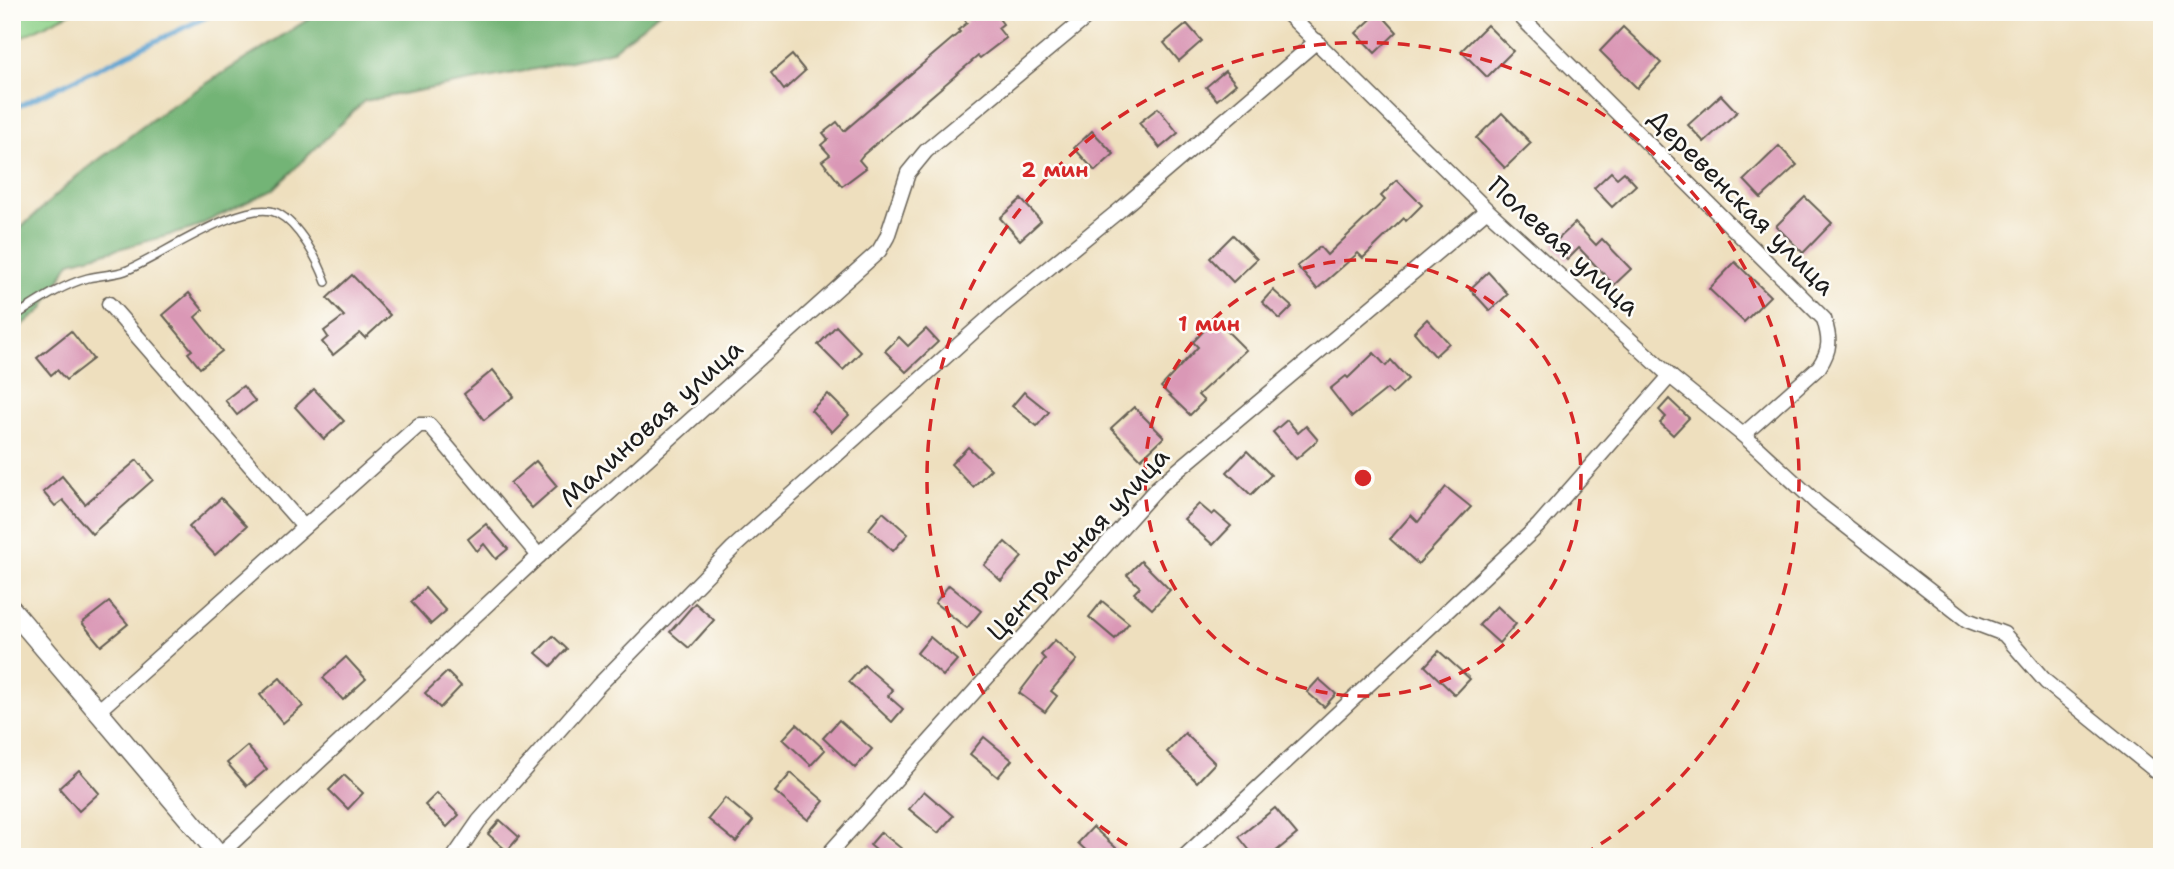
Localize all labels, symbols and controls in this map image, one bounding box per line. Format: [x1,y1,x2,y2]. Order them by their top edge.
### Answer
street label: Деревенская улица [1641,101,1843,303]
text: 2 мин [1021,156,1089,184]
street label: Полевая улица [1481,168,1648,323]
text: 1 мин [1178,310,1240,338]
street label: Малиновая улица [551,331,750,514]
street label: Центральная улица [979,439,1177,648]
centre of rings [1351,466,1375,490]

